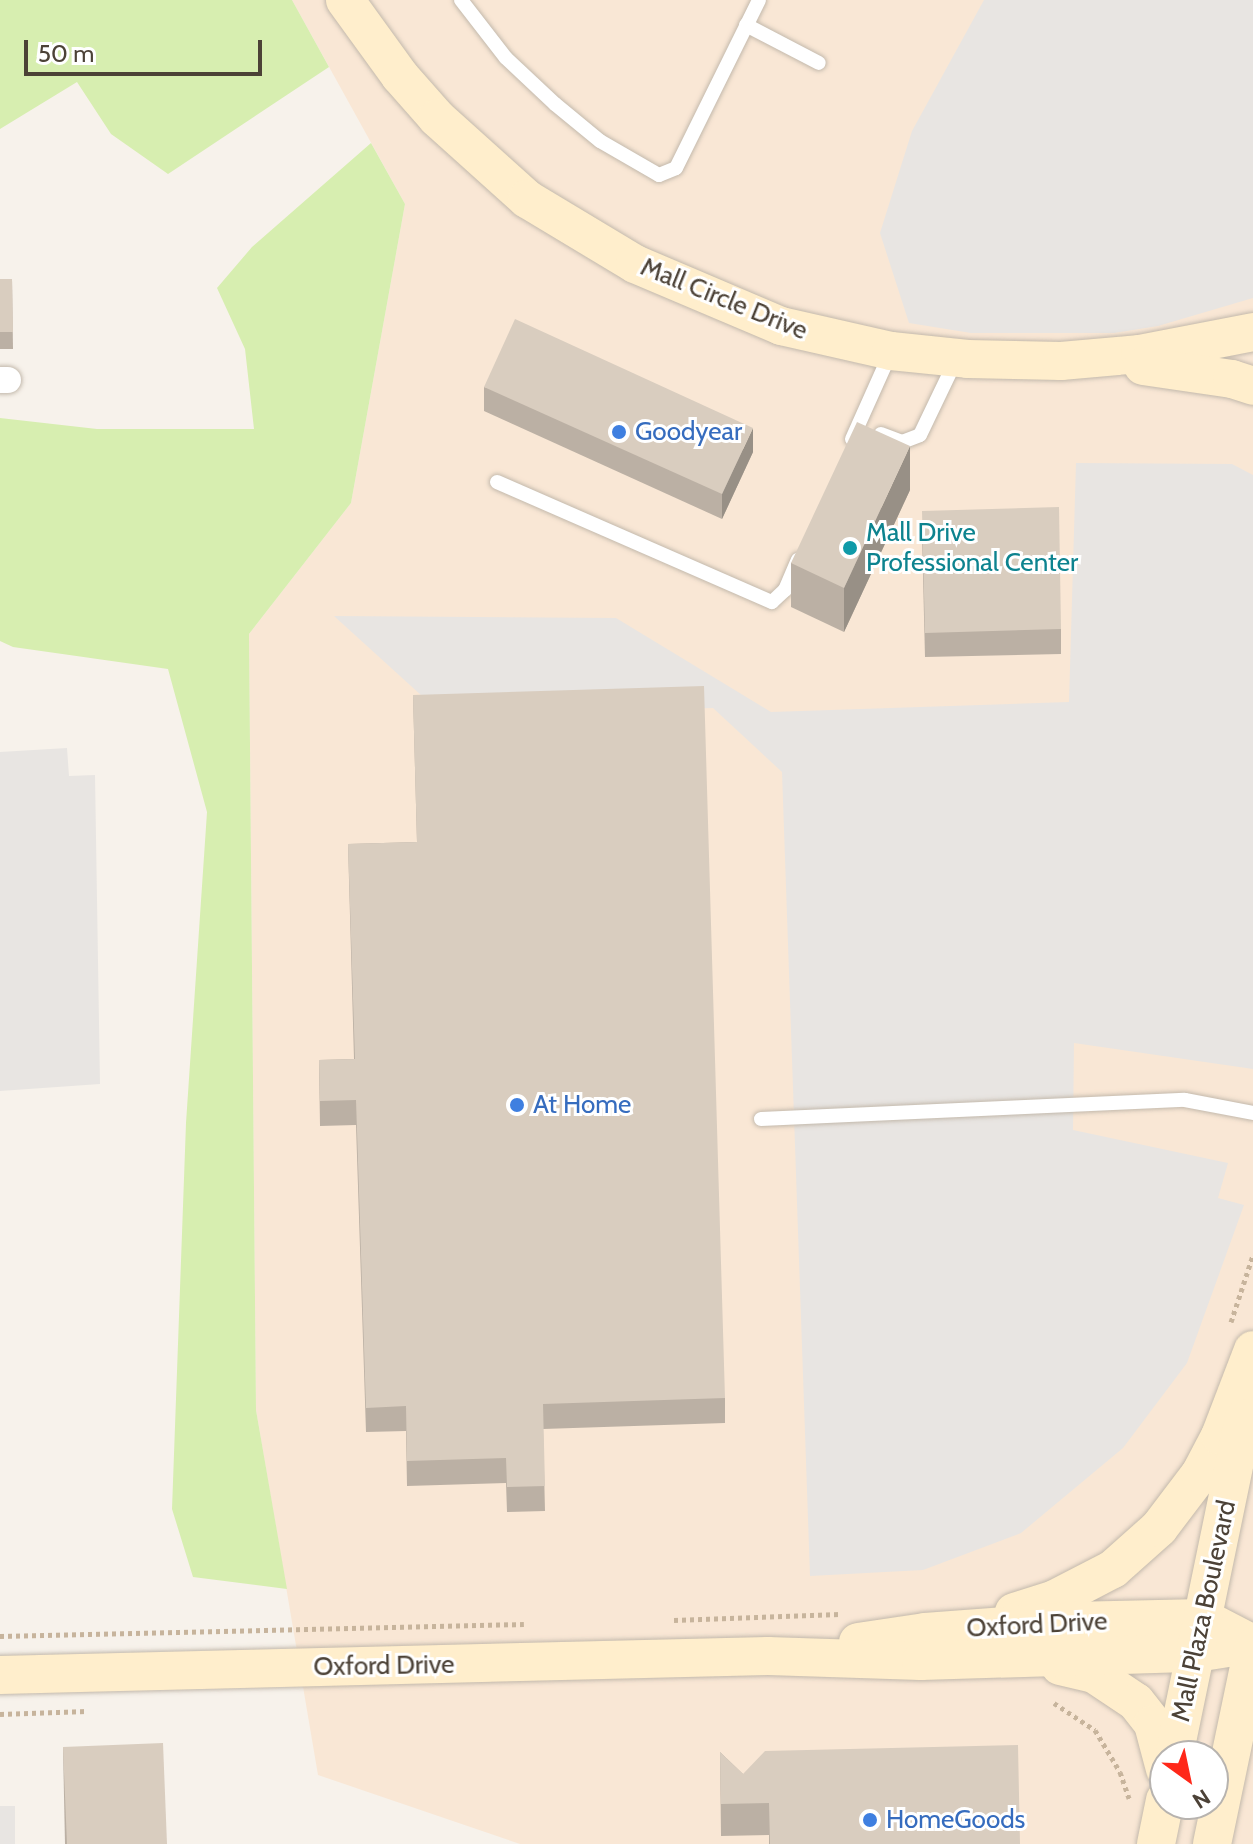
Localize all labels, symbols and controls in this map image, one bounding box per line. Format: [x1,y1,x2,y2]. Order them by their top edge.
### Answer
scale bar [28,24,266,74]
text: 50 m [38,39,94,68]
street label: Mall Circle Drive [636,251,812,347]
place label: Goodyear [635,416,742,448]
marker: Goodyear [610,423,628,441]
place label: Mall Drive Professional Center [866,517,1078,578]
marker: Mall Drive Professional Center [841,539,859,557]
place label: At Home [533,1089,631,1121]
marker: At Home [508,1096,526,1114]
street label: Mall Plaza Boulevard [1165,1497,1243,1725]
street label: Oxford Drive [966,1606,1108,1644]
street label: Oxford Drive [313,1649,455,1683]
north arrow [1149,1740,1229,1820]
text: N [1187,1783,1215,1814]
place label: HomeGoods [886,1804,1025,1836]
marker: HomeGoods [861,1811,879,1829]

